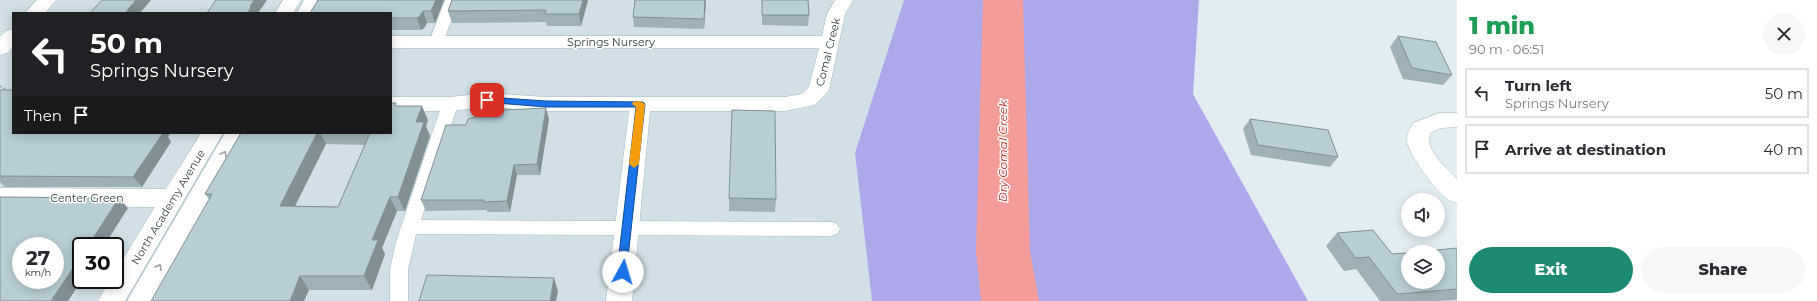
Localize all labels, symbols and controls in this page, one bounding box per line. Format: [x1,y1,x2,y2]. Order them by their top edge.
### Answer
text: 1 min [1469,11,1535,40]
button: close [1763,13,1805,55]
street label: Comal Creek [813,16,843,88]
text: 50 m [90,26,163,60]
icon: left [24,28,76,80]
street label: Springs Nursery [567,35,655,49]
text: 90 m · 06:51 [1469,41,1544,57]
text: Springs Nursery [90,60,234,82]
text: Turn left [1505,76,1572,95]
icon: left [1471,82,1493,104]
pin [470,83,504,117]
text: 50 m [1765,84,1803,103]
icon: arrive [476,89,498,111]
text: Springs Nursery [1505,95,1609,111]
water label: Dry Comal Creek [995,99,1010,202]
icon: arrive [70,104,92,126]
text: Then [24,106,62,125]
icon: arrive [1471,138,1493,160]
text: Arrive at destination [1505,140,1666,159]
text: 40 m [1763,140,1803,159]
street label: North Academy Avenue [128,147,208,267]
one-way arrow [220,151,227,158]
street label: Center Green [50,191,124,205]
map controls [1401,193,1445,289]
button: sound [1401,193,1445,237]
speed limit sign: 30 [72,237,124,289]
button: layers [1401,245,1445,289]
text: 27 [26,246,50,270]
button: Exit [1469,247,1633,293]
button: Share [1641,247,1805,293]
position arrow [602,251,644,293]
one-way arrow [155,264,162,271]
text: km/h [25,266,51,279]

